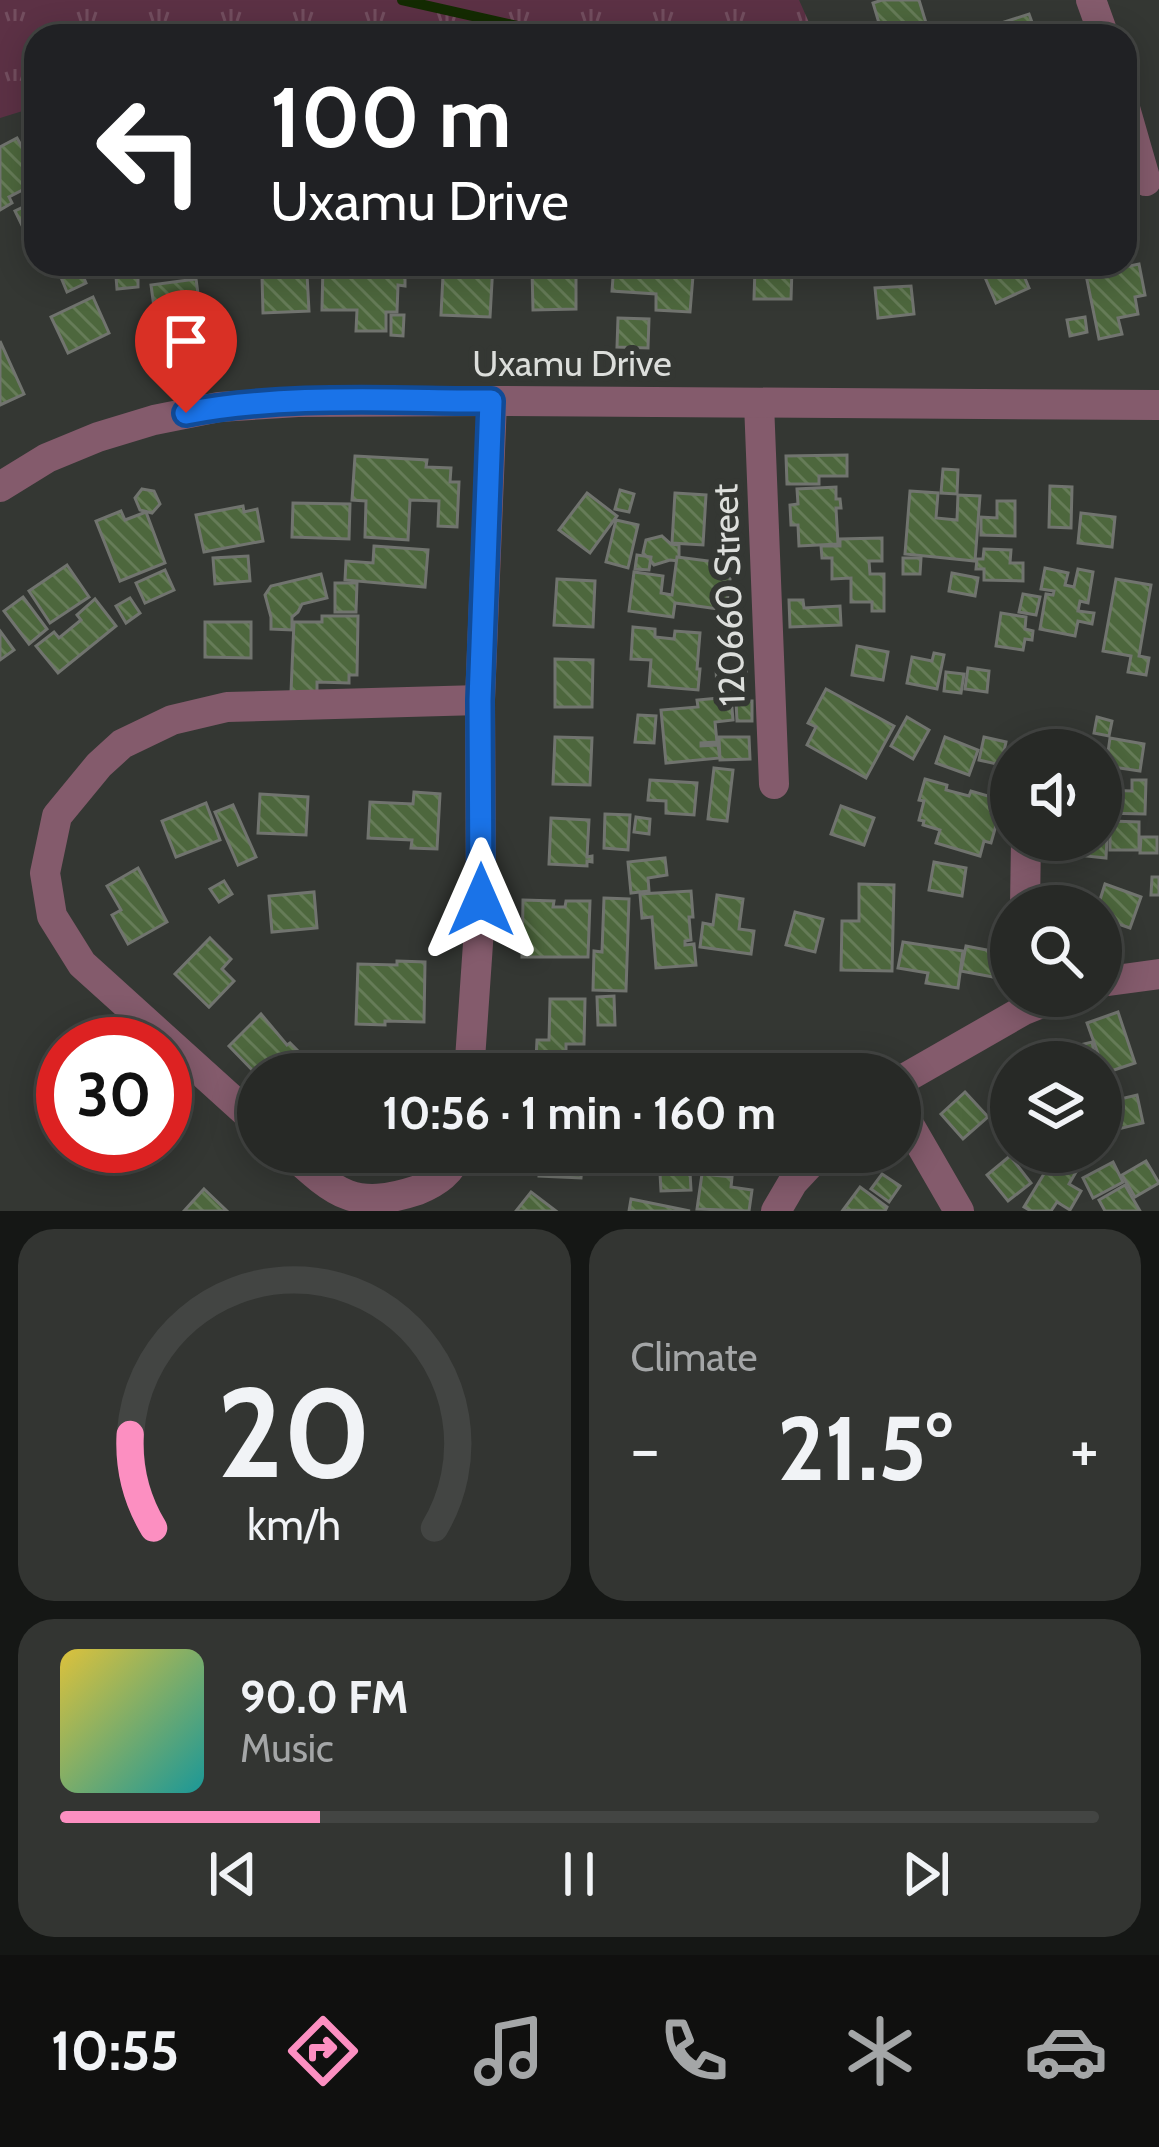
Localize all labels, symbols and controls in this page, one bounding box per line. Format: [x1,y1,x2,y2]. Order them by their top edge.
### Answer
text: 100 m [270,66,512,168]
icon: left [72,72,228,228]
text: Uxamu Drive [270,168,569,234]
pin [135,290,237,413]
icon: arrive [153,308,219,374]
street label: Uxamu Drive [472,341,672,385]
street label: 120660 Street [702,483,754,707]
map controls [990,729,1122,1173]
button: sound [990,729,1122,861]
position arrow [418,837,544,963]
button: search [990,885,1122,1017]
speed limit sign: 30 [36,1017,192,1173]
button: layers [990,1041,1122,1173]
text: 10:56 · 1 min · 160 m [382,1086,776,1140]
text: Climate [631,1333,757,1381]
text: 20 [217,1357,371,1508]
text: 21.5° [777,1393,952,1503]
text: − [631,1408,660,1489]
text: + [1070,1408,1099,1489]
text: km/h [247,1499,341,1551]
text: 90.0 FM [240,1670,408,1724]
text: Music [240,1724,334,1772]
icon: previous [200,1841,266,1907]
icon: pause [546,1841,612,1907]
icon: next [893,1841,959,1907]
icon: directions [281,2009,365,2093]
icon: music [467,2009,551,2093]
icon: phone [652,2009,736,2093]
icon: climate [838,2009,922,2093]
icon: car [1024,2009,1108,2093]
text: 10:55 [51,2018,179,2084]

